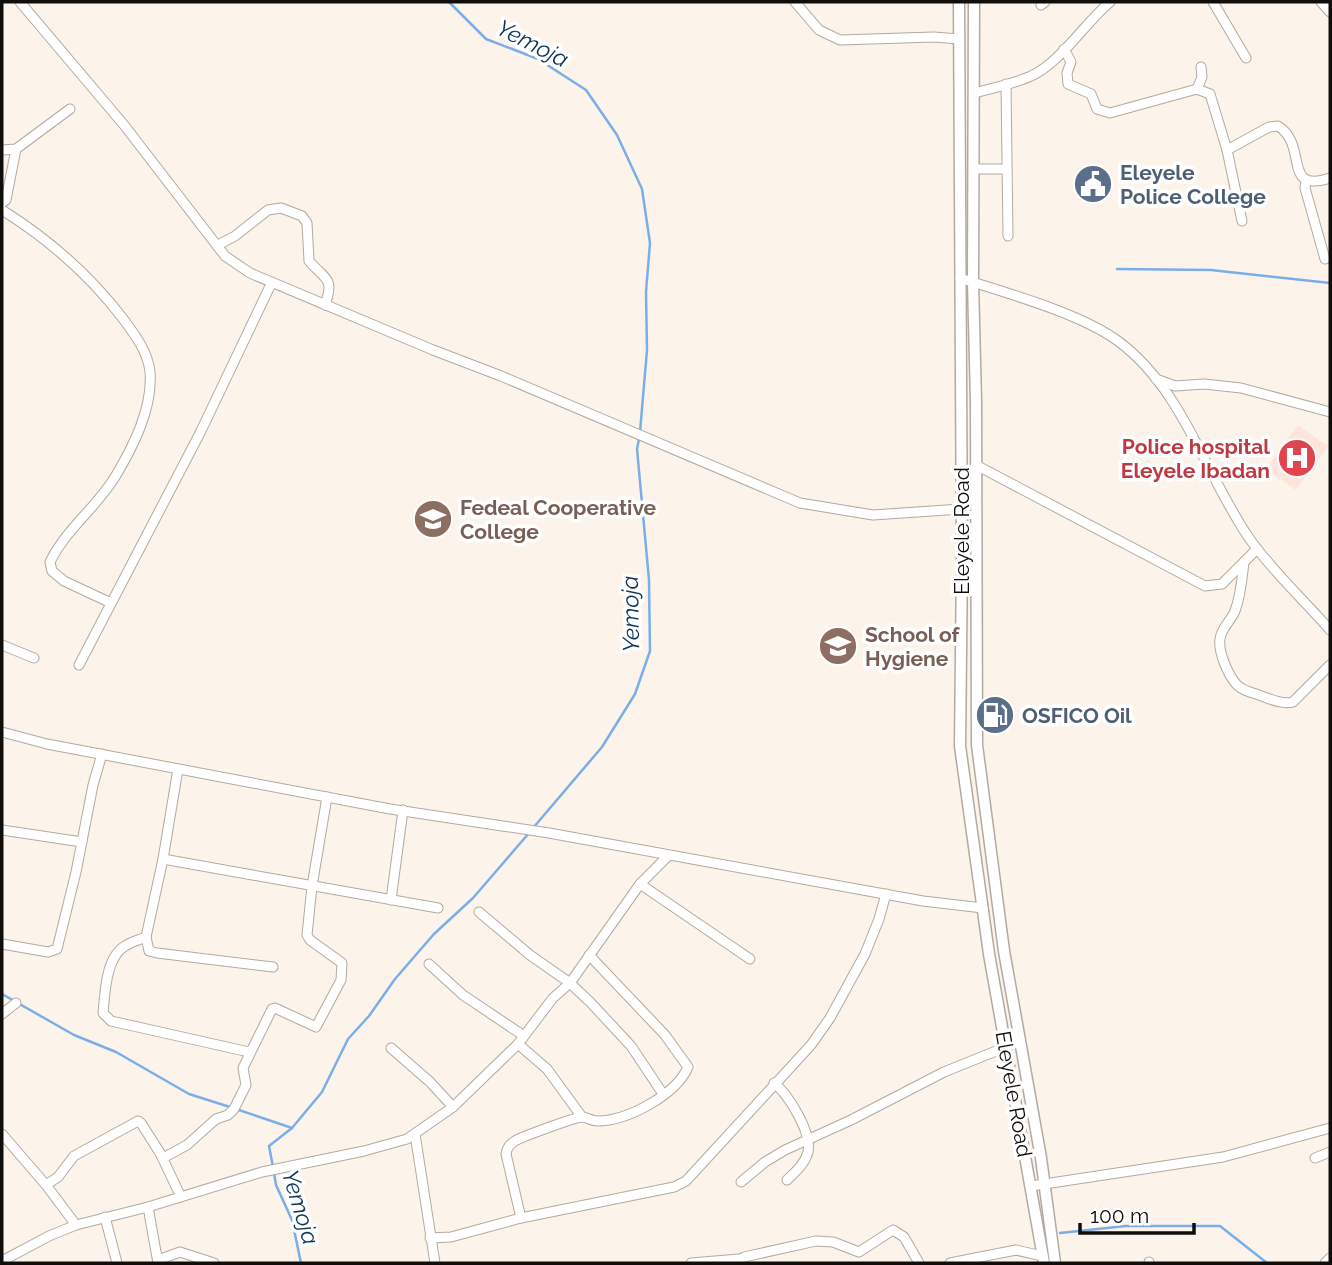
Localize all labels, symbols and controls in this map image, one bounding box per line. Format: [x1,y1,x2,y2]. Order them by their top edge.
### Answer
water label: Yemoja [493,14,573,73]
place label: Eleyele Police College [1120,160,1266,209]
public building icon: Eleyele Police College [1072,163,1114,205]
place label: Police hospital Eleyele Ibadan [1121,434,1270,483]
hospital icon: Police hospital Eleyele Ibadan [1276,437,1318,479]
street label: Eleyele Road [949,467,974,595]
place label: Fedeal Cooperative College [460,495,657,544]
school or university icon: Fedeal Cooperative College [412,498,454,540]
water label: Yemoja [616,575,644,653]
place label: School of Hygiene [865,622,961,671]
school or university icon: School of Hygiene [817,625,859,667]
fuel station icon: OSFICO Oil [974,694,1016,736]
place label: OSFICO Oil [1022,703,1132,728]
street label: Eleyele Road [991,1029,1037,1159]
water label: Yemoja [277,1166,325,1248]
scale bar [1080,1192,1194,1236]
text: 100 m [1090,1203,1149,1228]

